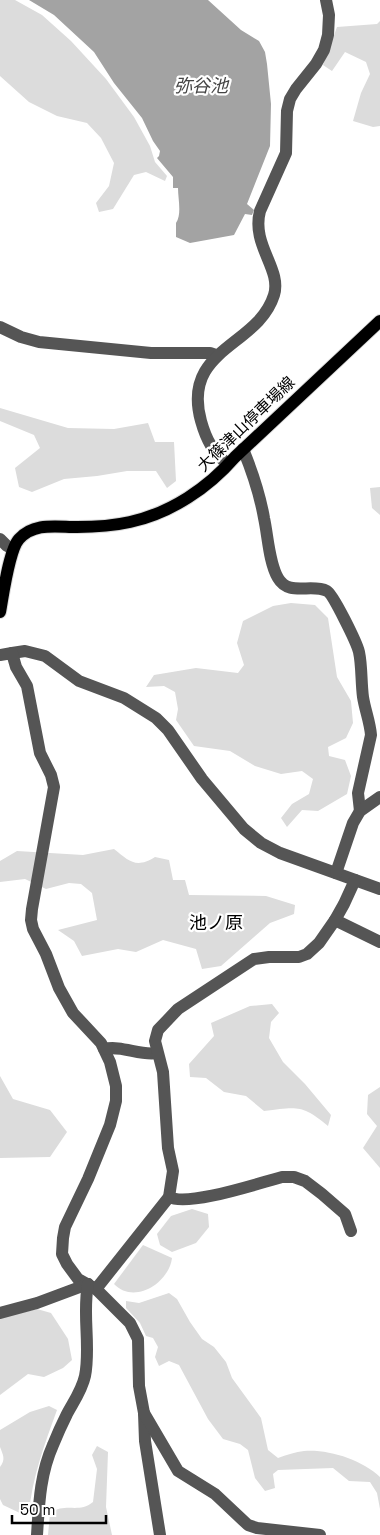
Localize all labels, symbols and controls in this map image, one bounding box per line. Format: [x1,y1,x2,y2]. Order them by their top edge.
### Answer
water label: 弥谷池 [174,74,230,97]
street label: 大篠津山停車場線 [193,372,299,476]
district label: 池ノ原 [189,911,243,934]
scale bar [12,1492,106,1524]
text: 50 m [20,1500,55,1519]

